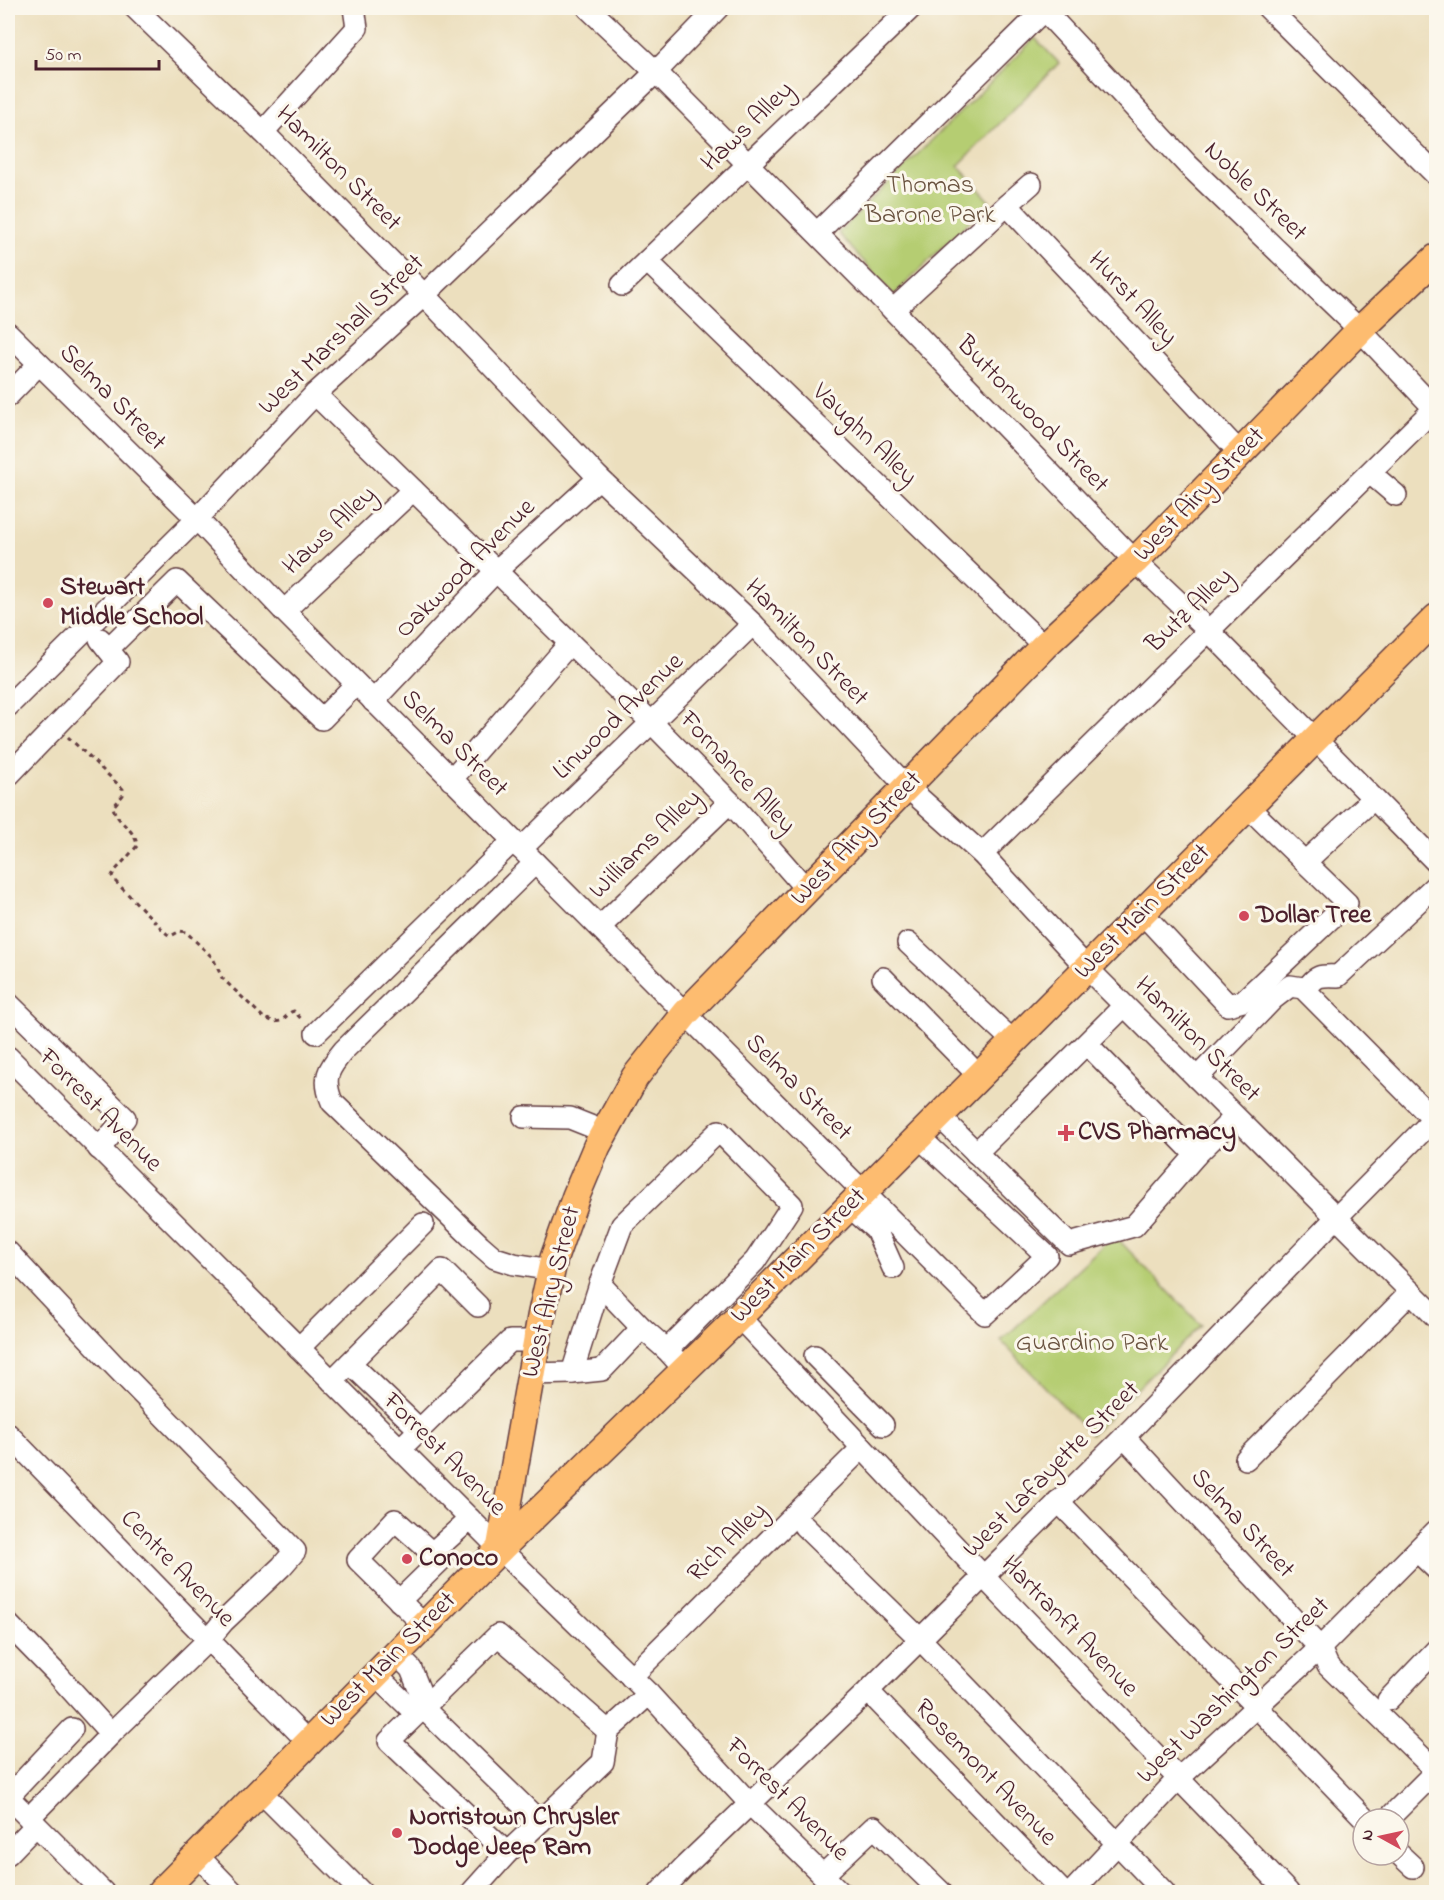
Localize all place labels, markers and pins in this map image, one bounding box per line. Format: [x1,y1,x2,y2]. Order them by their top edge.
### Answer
place label: Stewart Middle School [60,569,203,637]
marker: Stewart Middle School [41,596,55,610]
place label: Dollar Tree [1255,897,1373,935]
marker: Dollar Tree [1237,909,1251,923]
place label: CVS Pharmacy [1078,1114,1236,1152]
marker: CVS Pharmacy [1059,1126,1073,1140]
place label: Conoco [419,1540,498,1578]
marker: Conoco [400,1552,414,1566]
place label: Norristown Chrysler Dodge Jeep Ram [408,1799,620,1868]
marker: Norristown Chrysler Dodge Jeep Ram [390,1826,404,1840]

